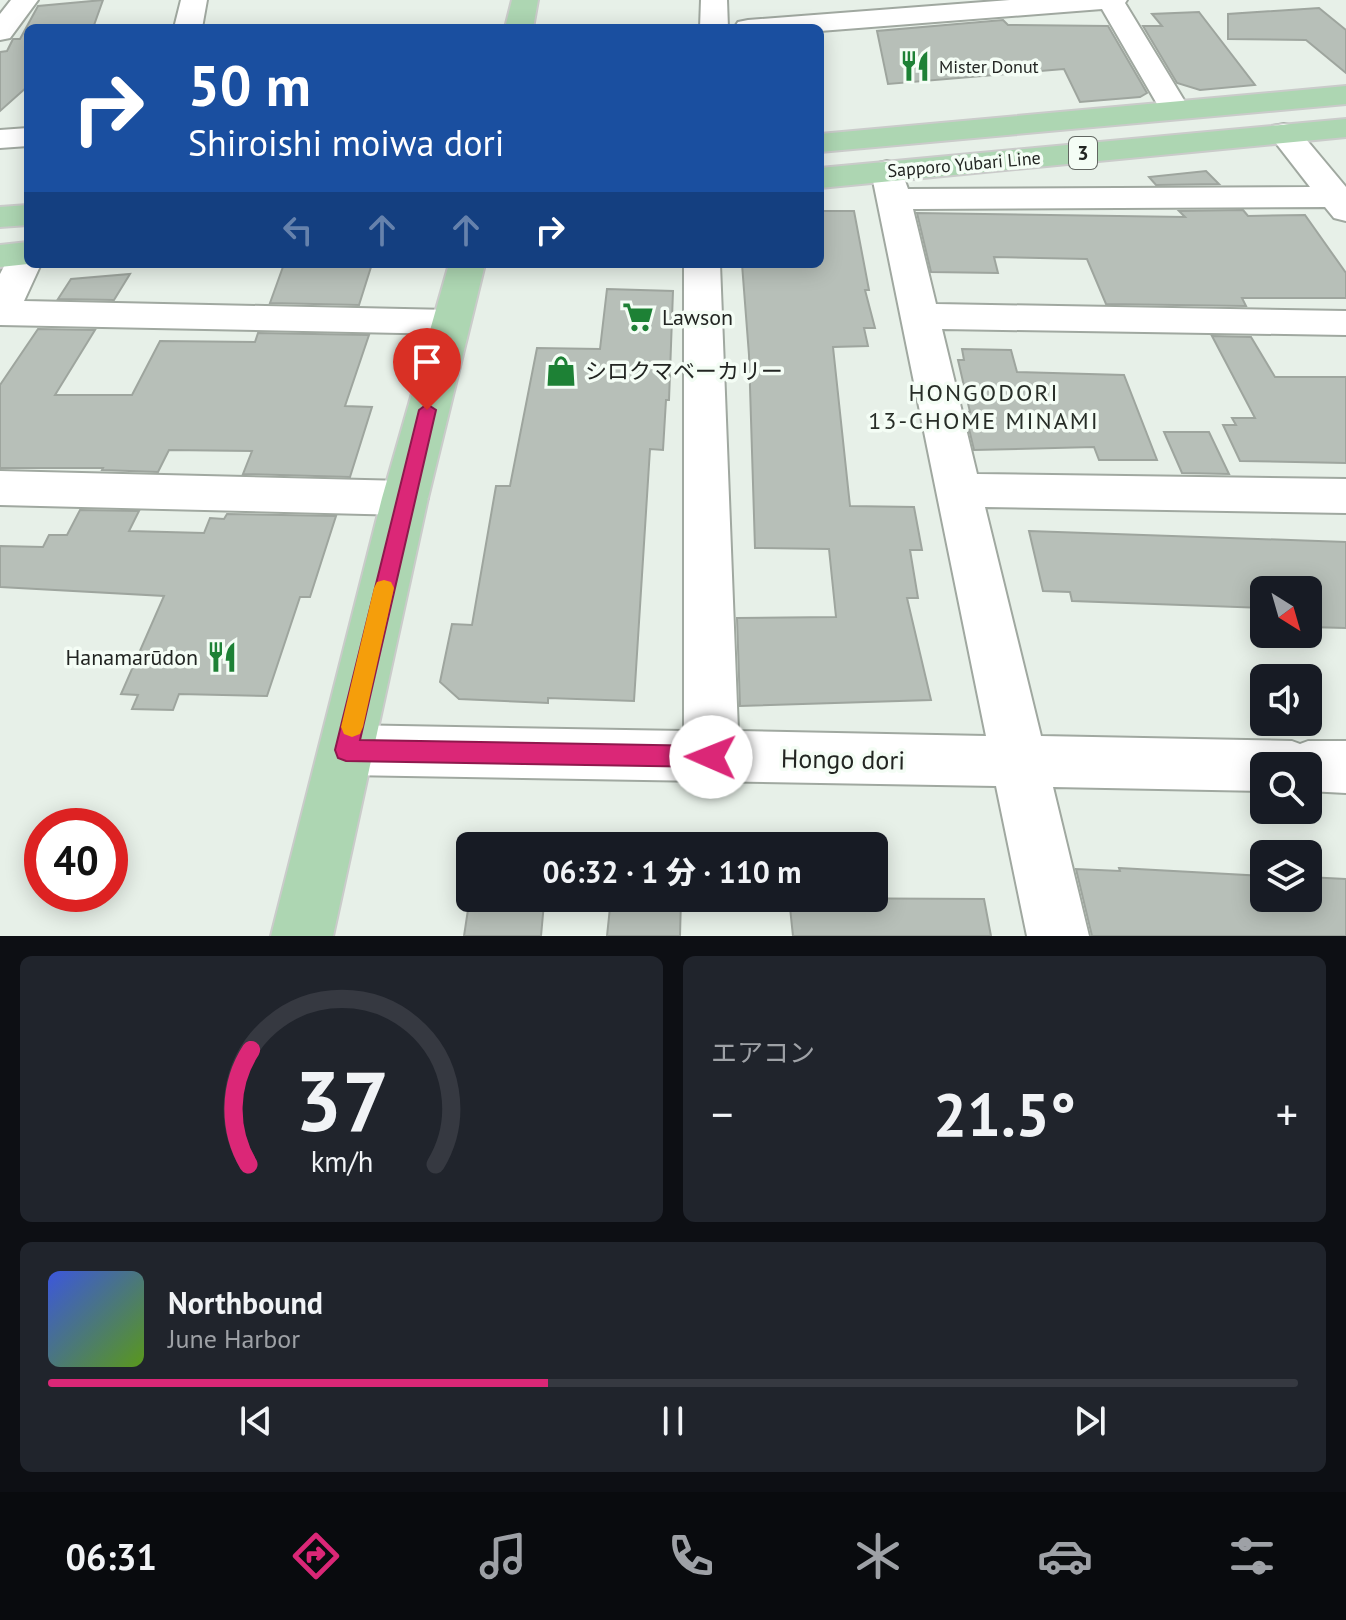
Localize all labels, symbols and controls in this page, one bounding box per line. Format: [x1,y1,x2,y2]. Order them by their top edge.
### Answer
text: 50 m [188,49,311,121]
restaurant icon: Mister Donut [898,49,932,83]
place label: Mister Donut [939,55,1039,78]
icon: right [56,56,160,160]
text: Shiroishi moiwa dori [188,119,504,166]
road number: 3 [1069,137,1097,169]
street label: Sapporo Yubari Line [886,146,1042,182]
icon: left [276,208,320,252]
icon: ahead [360,208,404,252]
icon: ahead [444,208,488,252]
icon: right [528,208,572,252]
supermarket icon: Lawson [621,300,655,334]
place label: Lawson [662,303,733,331]
pin [393,328,461,410]
icon: arrive [405,340,449,384]
shop icon: シロクマベーカリー [544,354,578,388]
place label: シロクマベーカリー [585,357,783,385]
district label: HONGODORI 13-CHOME MINAMI [868,377,1100,436]
north arrow [1250,576,1322,648]
map controls [1250,576,1322,912]
restaurant icon: Hanamarūdon [205,640,239,674]
place label: Hanamarūdon [66,643,198,671]
button: sound [1250,664,1322,736]
position arrow [669,715,753,799]
street label: Hongo dori [781,741,905,777]
button: search [1250,752,1322,824]
speed limit sign: 40 [24,808,128,912]
button: layers [1250,840,1322,912]
text: 06:32 · 1 分 · 110 m [542,852,802,891]
text: エアコン [711,1036,815,1069]
text: 37 [294,1046,389,1154]
text: 21.5° [933,1075,1076,1153]
text: − [711,1085,733,1142]
text: + [1276,1085,1298,1142]
text: km/h [310,1143,373,1180]
text: Northbound [168,1283,323,1322]
text: June Harbor [168,1322,300,1355]
icon: previous [234,1399,278,1443]
icon: pause [651,1399,695,1443]
icon: next [1068,1399,1112,1443]
icon: directions [288,1528,344,1584]
icon: music [475,1528,531,1584]
icon: phone [663,1528,719,1584]
icon: climate [850,1528,906,1584]
icon: car [1037,1528,1093,1584]
icon: filters [1224,1528,1280,1584]
text: 06:31 [66,1533,157,1580]

